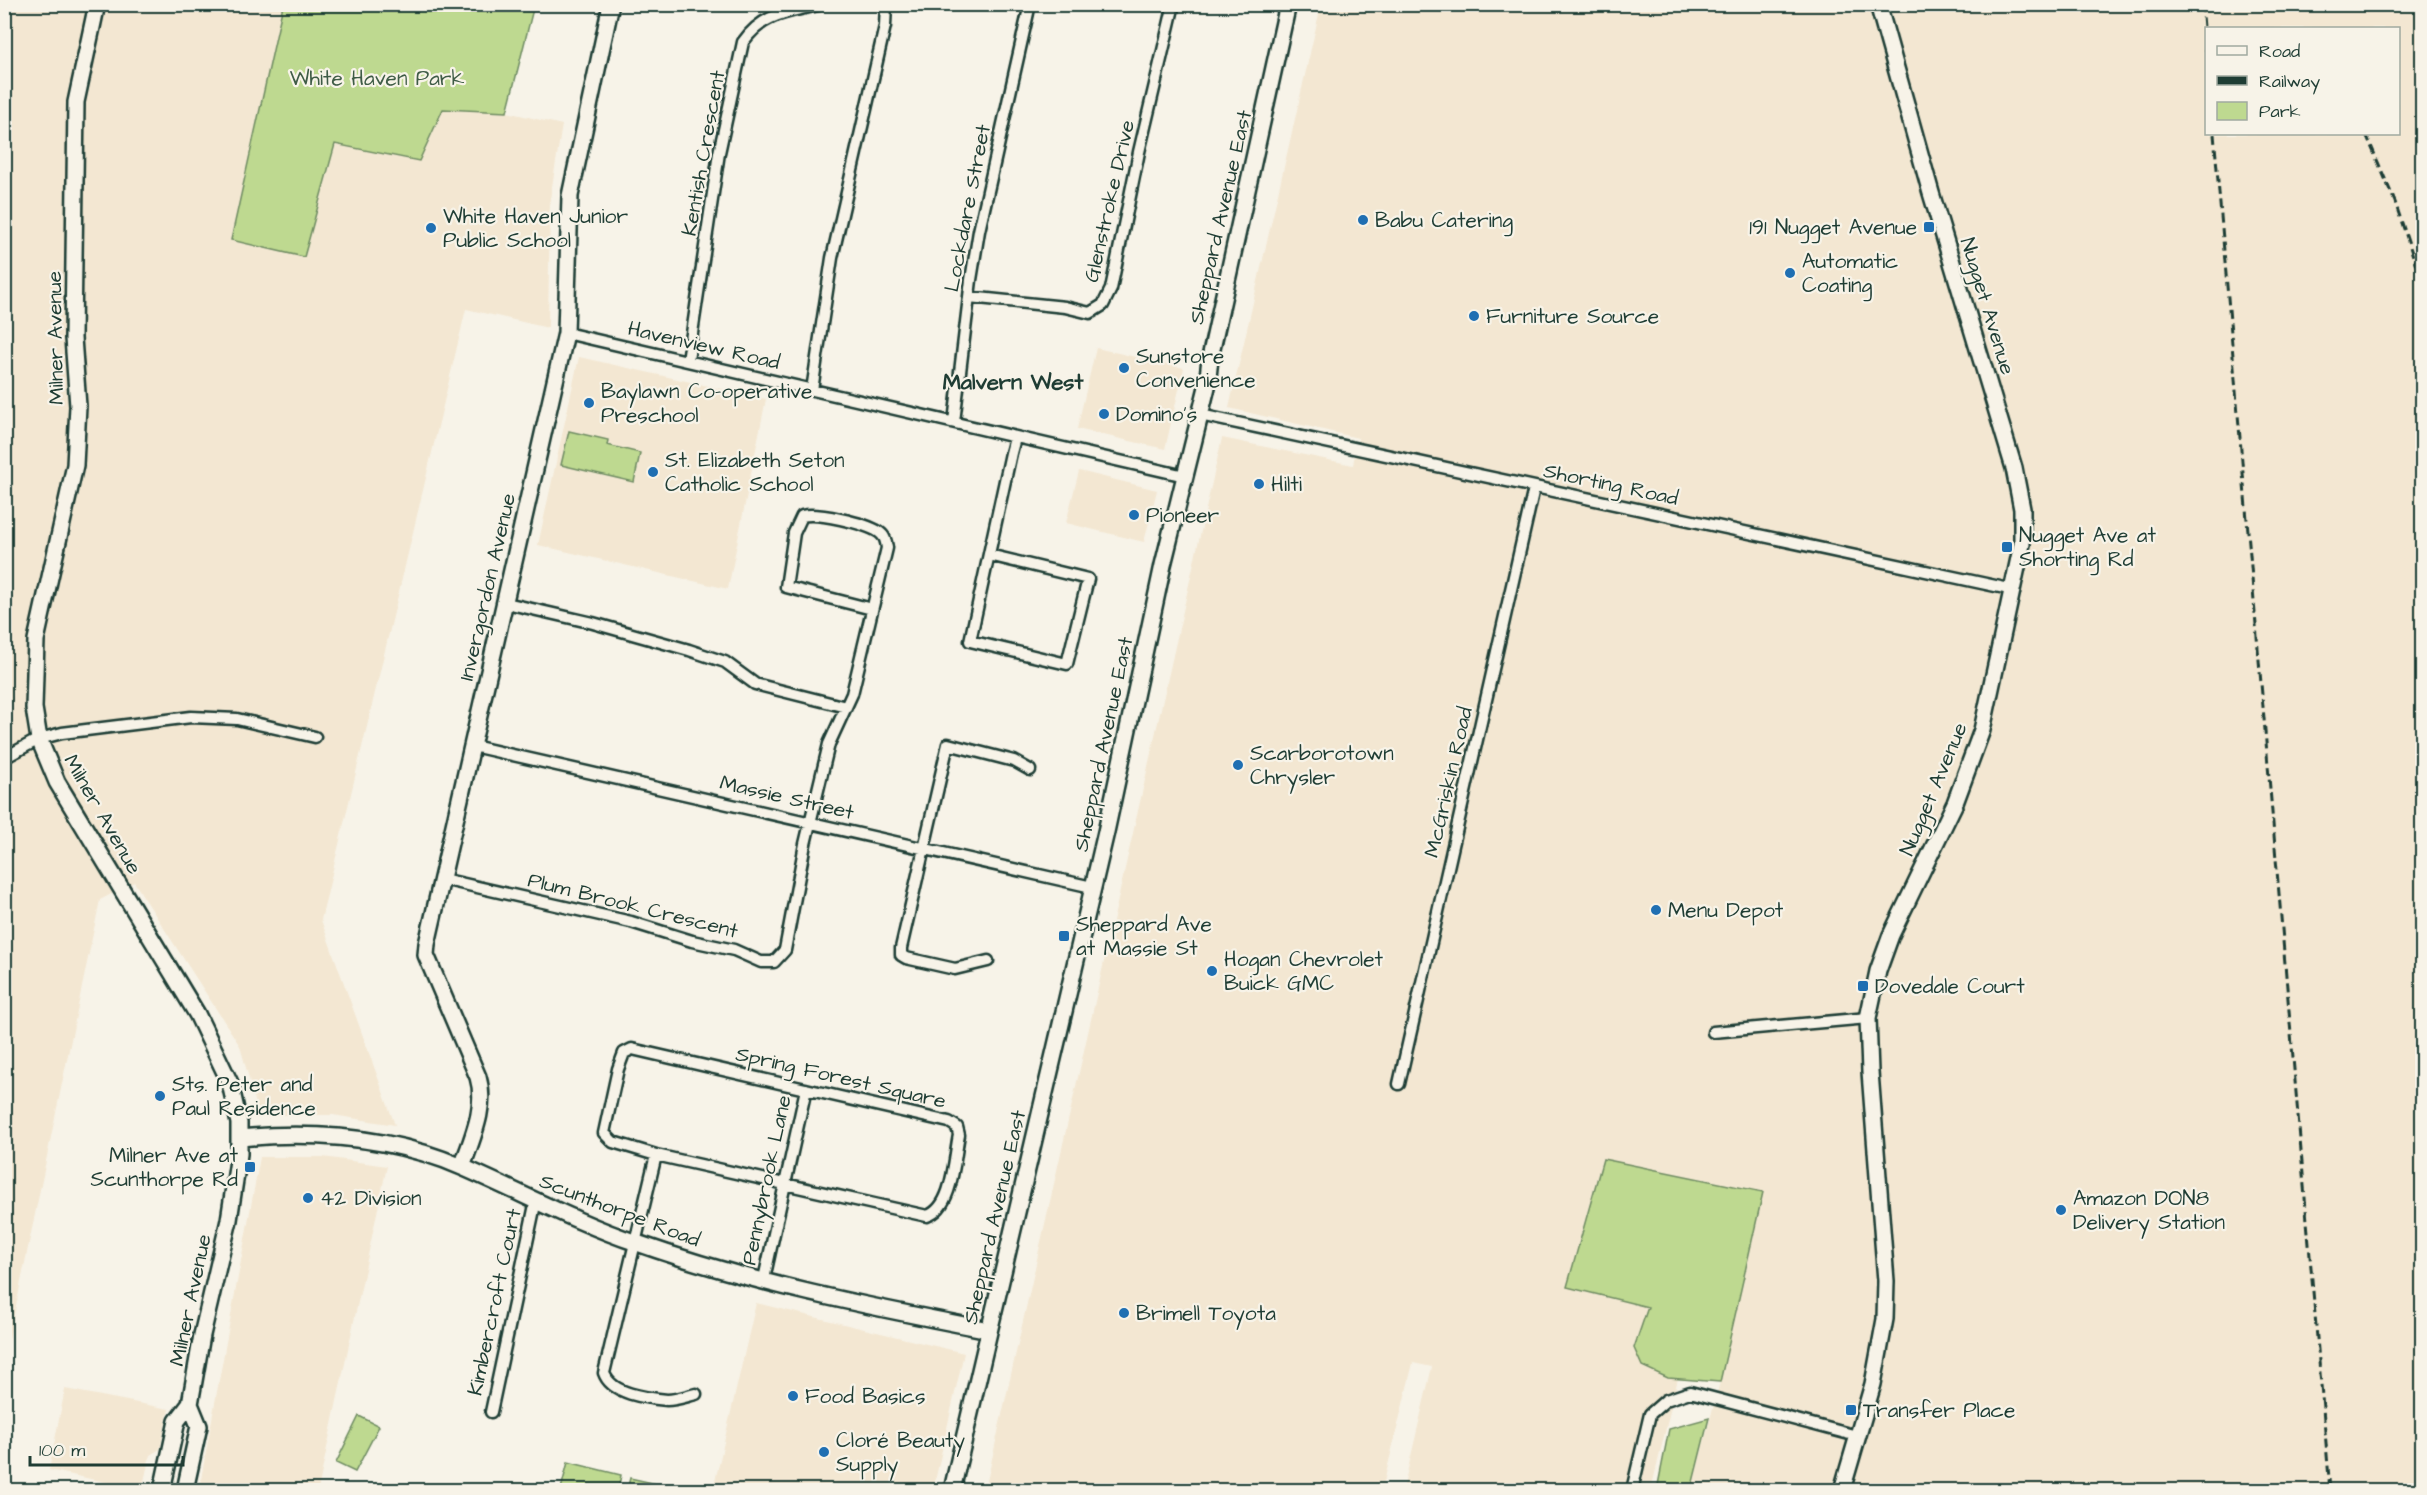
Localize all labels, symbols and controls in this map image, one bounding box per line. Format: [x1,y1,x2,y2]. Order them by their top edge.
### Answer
legend [2205,27,2400,135]
text: Road [2259,39,2300,64]
park label: White Haven Park [290,64,464,93]
street label: Kentish Crescent [675,68,732,238]
text: Railway [2259,69,2320,95]
text: Park [2259,99,2301,124]
street label: Sheppard Avenue East [1182,107,1260,327]
street label: Glenstroke Drive [1077,117,1142,285]
street label: Lockdare Street [937,121,998,294]
place label: White Haven Junior Public School [443,202,628,255]
place label: Babu Catering [1375,206,1513,237]
marker: Babu Catering [1356,213,1370,227]
place label: 191 Nugget Avenue [1749,213,1917,244]
marker: 191 Nugget Avenue [1922,220,1936,234]
marker: White Haven Junior Public School [424,221,438,235]
street label: Nugget Avenue [1951,234,2022,379]
place label: Automatic Coating [1802,247,1898,302]
marker: Automatic Coating [1783,266,1797,280]
street label: Milner Avenue [40,271,71,405]
place label: Furniture Source [1486,302,1659,331]
marker: Furniture Source [1467,309,1481,323]
street label: Havenview Road [625,314,783,377]
place label: Sunstore Convenience [1136,342,1256,395]
marker: Sunstore Convenience [1117,361,1131,375]
district label: Malvern West [943,367,1084,398]
place label: Baylawn Co-operative Preschool [601,377,812,430]
marker: Baylawn Co-operative Preschool [582,396,596,410]
place label: Domino's [1116,400,1197,429]
marker: Domino's [1097,407,1111,421]
place label: St. Elizabeth Seton Catholic School [665,446,844,499]
street label: Shorting Road [1540,456,1681,515]
marker: St. Elizabeth Seton Catholic School [646,465,660,479]
place label: Hilti [1271,470,1302,499]
marker: Hilti [1252,477,1266,491]
street label: Invergordon Avenue [452,491,525,684]
place label: Pioneer [1146,501,1220,530]
marker: Pioneer [1127,508,1141,522]
place label: Nugget Ave at Shorting Rd [2019,521,2157,576]
marker: Nugget Ave at Shorting Rd [2000,540,2014,554]
street label: Sheppard Avenue East [1067,634,1142,854]
street label: McGriskin Road [1417,704,1480,860]
street label: Nugget Avenue [1892,718,1976,861]
place label: Scarborotown Chrysler [1250,739,1394,794]
street label: Milner Avenue [57,749,149,879]
marker: Scarborotown Chrysler [1231,758,1245,772]
street label: Massie Street [717,768,857,827]
street label: Plum Brook Crescent [525,865,741,946]
place label: Menu Depot [1668,896,1784,926]
marker: Menu Depot [1649,903,1663,917]
place label: Sheppard Ave at Massie St [1076,910,1212,963]
marker: Sheppard Ave at Massie St [1057,929,1071,943]
place label: Hogan Chevrolet Buick GMC [1224,945,1384,998]
marker: Hogan Chevrolet Buick GMC [1205,964,1219,978]
place label: Dovedale Court [1875,972,2025,1001]
marker: Dovedale Court [1856,979,1870,993]
street label: Spring Forest Square [732,1039,949,1118]
place label: Sts. Peter and Paul Residence [172,1070,316,1123]
marker: Sts. Peter and Paul Residence [153,1089,167,1103]
street label: Pennybrook Lane [734,1093,801,1268]
street label: Sheppard Avenue East [956,1107,1034,1327]
place label: Milner Ave at Scunthorpe Rd [91,1141,239,1195]
marker: Milner Ave at Scunthorpe Rd [243,1160,257,1174]
street label: Scunthorpe Road [535,1166,705,1255]
place label: 42 Division [320,1184,422,1213]
place label: Amazon DON8 Delivery Station [2073,1184,2225,1239]
marker: 42 Division [301,1191,315,1205]
marker: Amazon DON8 Delivery Station [2054,1203,2068,1217]
street label: Kimbercroft Court [461,1205,529,1398]
street label: Milner Avenue [162,1232,219,1369]
place label: Brimell Toyota [1136,1299,1276,1330]
marker: Brimell Toyota [1117,1306,1131,1320]
place label: Food Basics [805,1382,926,1411]
marker: Food Basics [786,1389,800,1403]
place label: Transfer Place [1863,1396,2015,1425]
marker: Transfer Place [1844,1403,1858,1417]
place label: Cloré Beauty Supply [836,1426,965,1481]
scale bar [30,1429,183,1467]
text: 100 m [39,1438,85,1463]
marker: Cloré Beauty Supply [817,1445,831,1459]

